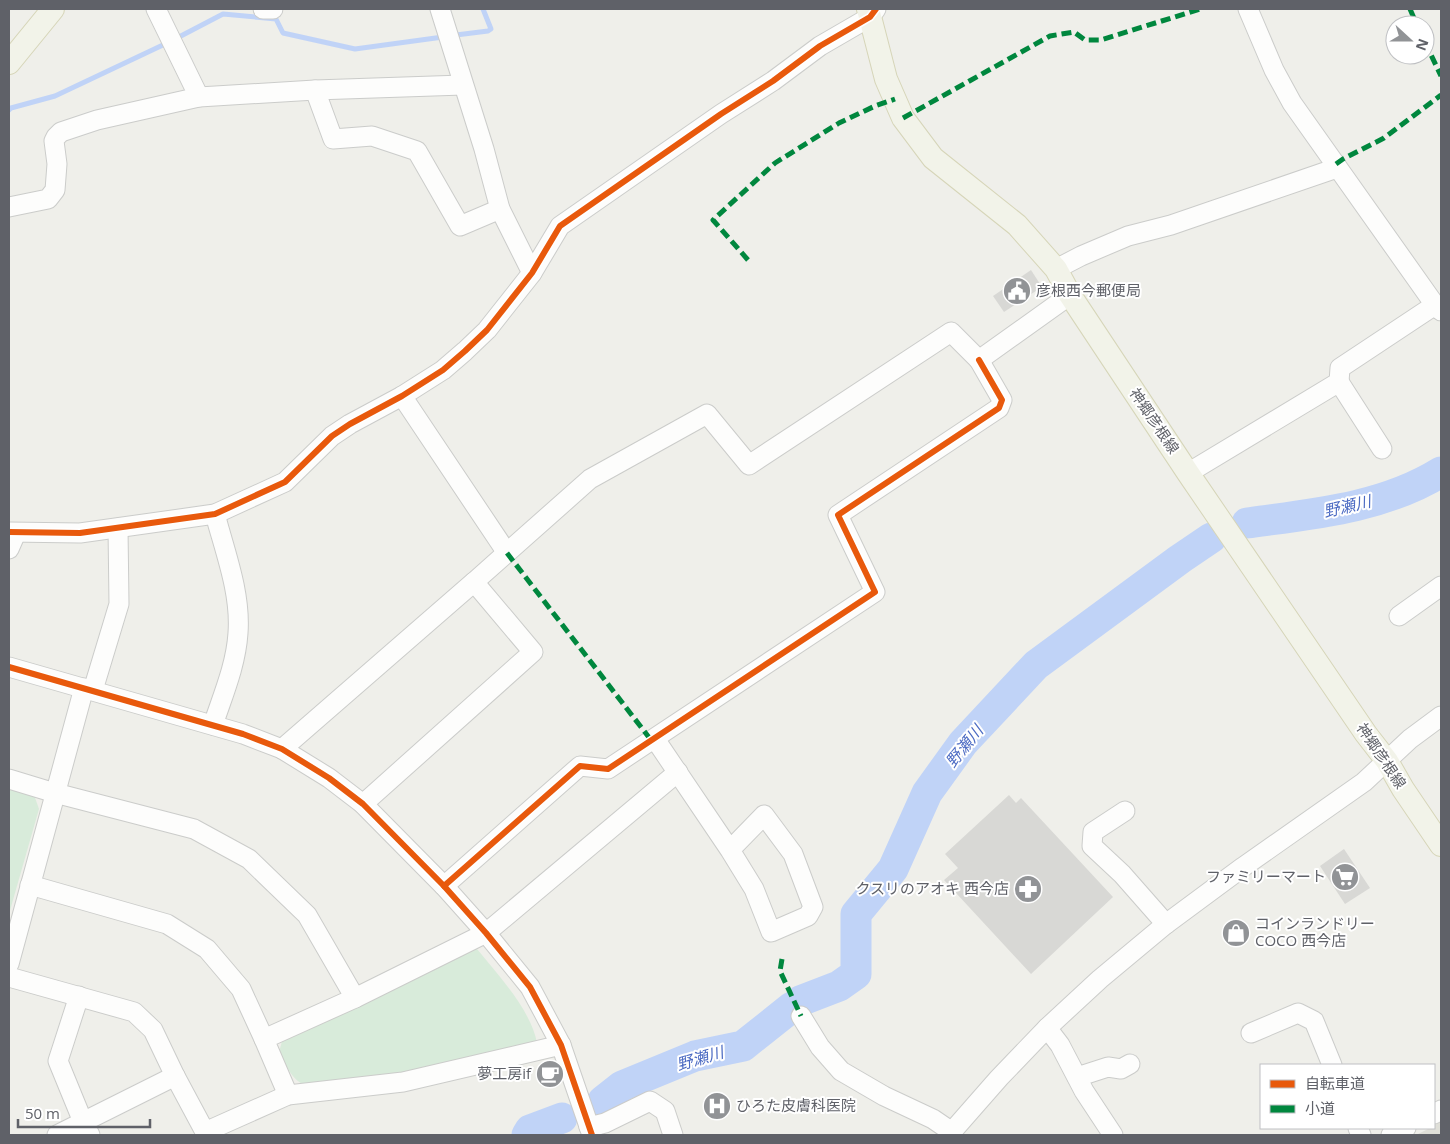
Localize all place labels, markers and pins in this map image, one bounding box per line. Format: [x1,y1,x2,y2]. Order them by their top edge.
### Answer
public building icon: 彦根西今郵便局 [1002,276,1032,306]
place label: 彦根西今郵便局 [1036,280,1141,300]
supermarket icon: ファミリーマート [1330,862,1360,892]
place label: ファミリーマート [1206,866,1326,886]
pharmacy icon: クスリのアオキ 西今店 [1013,874,1043,904]
place label: クスリのアオキ 西今店 [856,878,1009,898]
place label: コインランドリー COCO 西今店 [1255,913,1375,950]
shop icon: コインランドリー COCO 西今店 [1221,918,1251,948]
cafe icon: 夢工房if [535,1059,565,1089]
place label: 夢工房if [477,1063,532,1083]
hospital icon: ひろた皮膚科医院 [702,1091,732,1121]
place label: ひろた皮膚科医院 [736,1095,856,1115]

